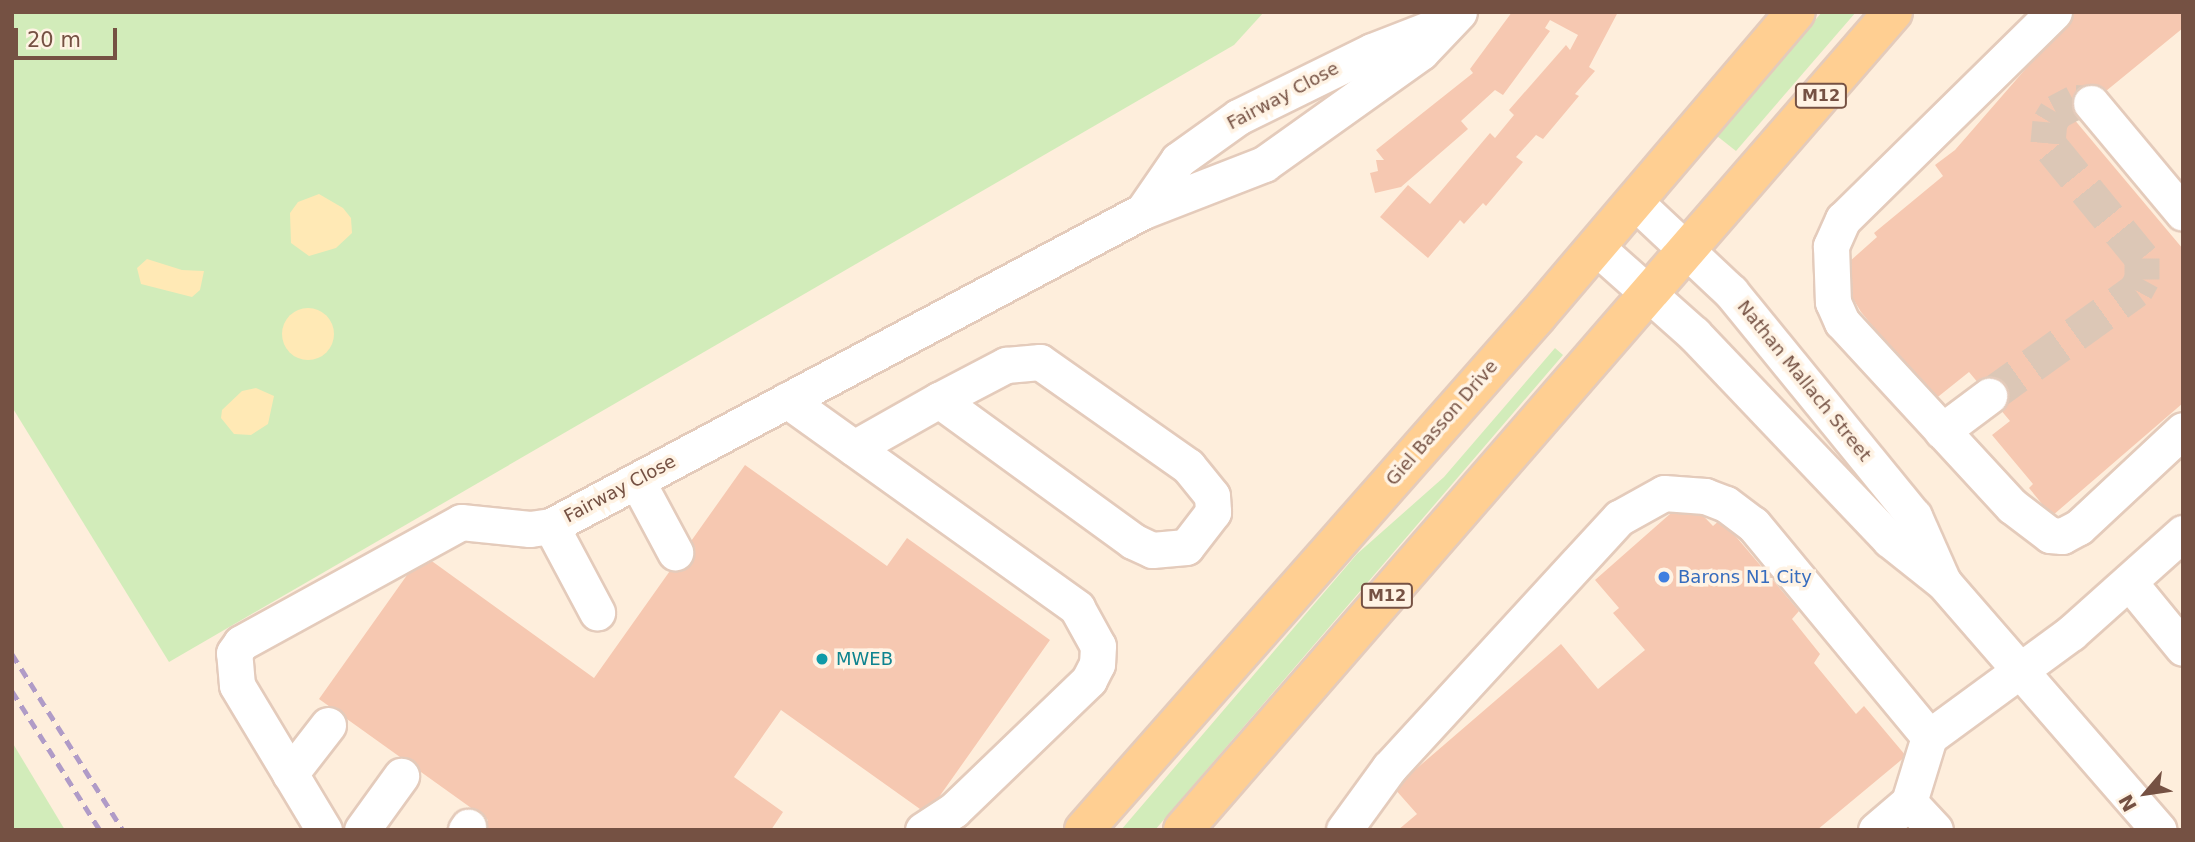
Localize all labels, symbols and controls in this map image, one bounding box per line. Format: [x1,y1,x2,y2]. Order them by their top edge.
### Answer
scale bar [18,14,121,58]
text: 20 m [27,28,81,52]
street label: Fairway Close [1223,58,1343,134]
road number: M12 [1795,83,1847,108]
street label: Nathan Mallach Street [1733,296,1875,466]
street label: Giel Basson Drive [1382,356,1502,490]
street label: Fairway Close [560,451,680,527]
place label: Barons N1 City [1678,566,1812,588]
marker: Barons N1 City [1656,569,1672,585]
road number: M12 [1361,583,1413,608]
place label: MWEB [836,648,893,670]
marker: MWEB [814,651,830,667]
north arrow [2111,758,2181,828]
text: N [2114,791,2141,815]

